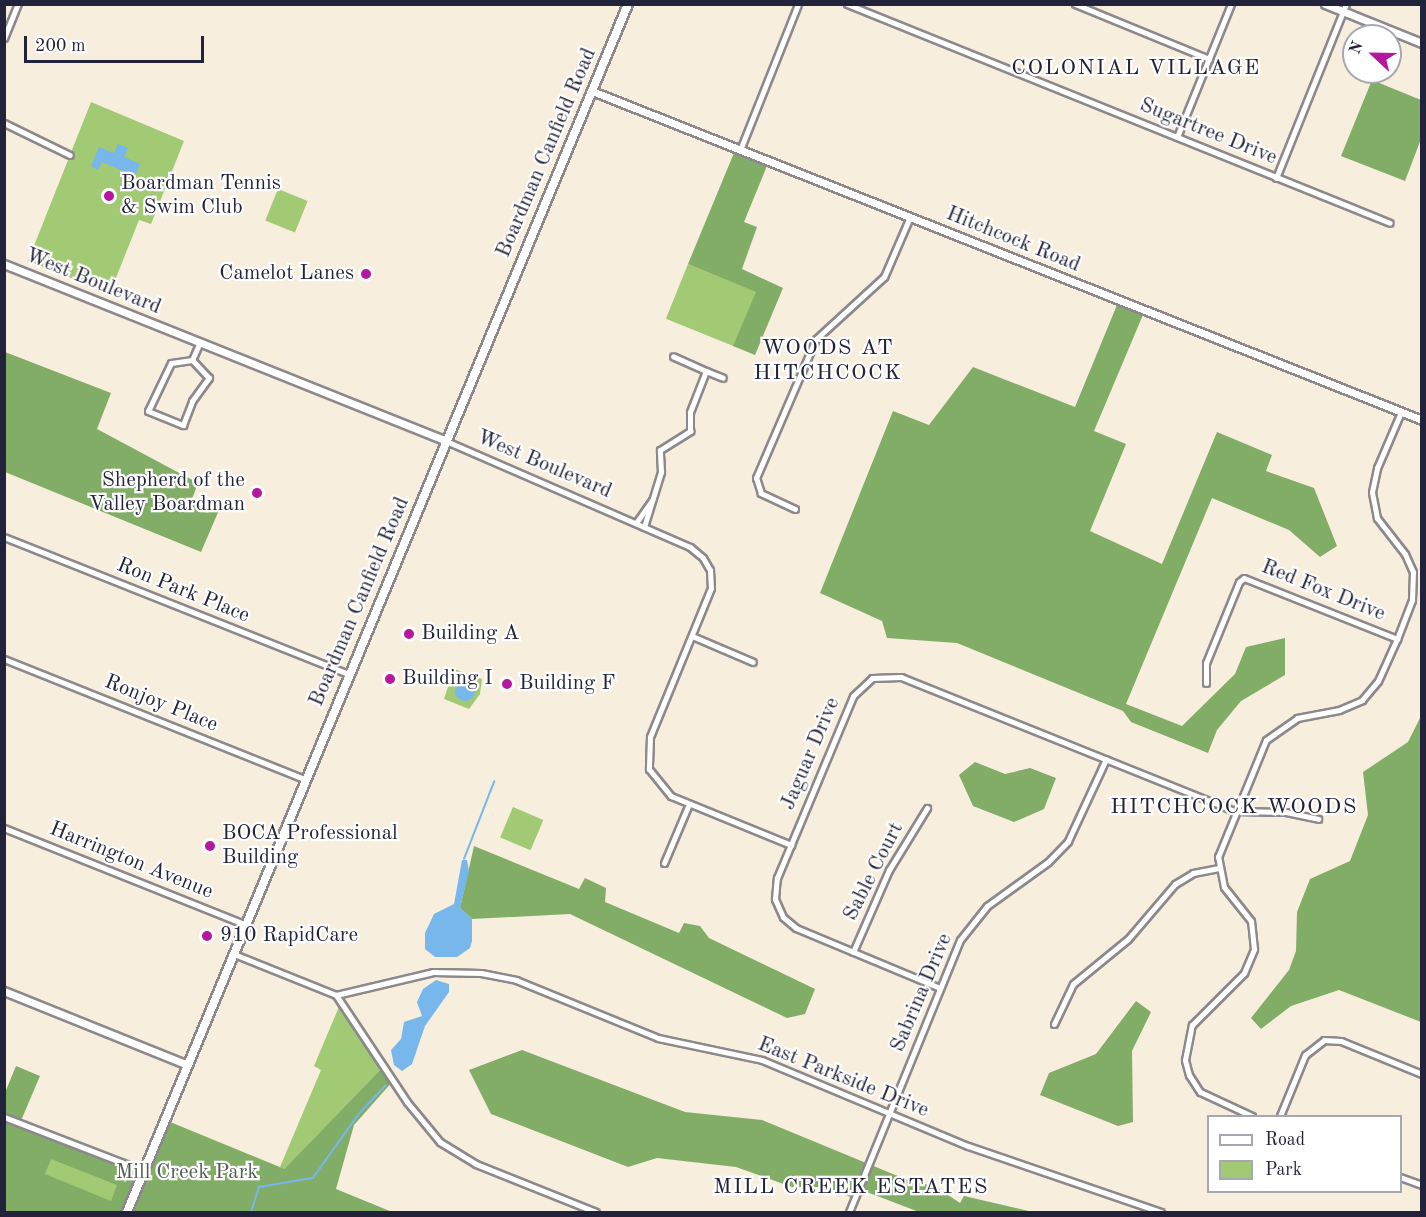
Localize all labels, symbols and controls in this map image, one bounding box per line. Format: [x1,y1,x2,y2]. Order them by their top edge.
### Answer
scale bar [27,24,207,62]
north arrow [1342,24,1402,84]
text: 200 m [35,37,86,55]
text: N [1347,39,1367,57]
street label: Boardman Canfield Road [491,45,603,261]
district label: COLONIAL VILLAGE [1011,56,1261,82]
street label: Sugartree Drive [1136,93,1280,171]
place label: Boardman Tennis & Swim Club [121,171,281,221]
marker: Boardman Tennis & Swim Club [102,189,116,203]
street label: Hitchcock Road [942,202,1084,278]
street label: West Boulevard [21,243,165,321]
place label: Camelot Lanes [219,261,354,287]
marker: Camelot Lanes [359,267,373,281]
district label: WOODS AT HITCHCOCK [754,335,902,386]
street label: West Boulevard [473,425,615,505]
place label: Shepherd of the Valley Boardman [89,468,245,518]
marker: Shepherd of the Valley Boardman [250,486,264,500]
street label: Boardman Canfield Road [304,494,416,710]
street label: Ron Park Place [113,553,253,629]
street label: Red Fox Drive [1257,555,1389,627]
place label: Building A [421,621,519,647]
marker: Building A [402,627,416,641]
place label: Building I [402,666,493,692]
street label: Ronjoy Place [101,670,221,738]
place label: Building F [519,671,615,697]
marker: Building I [383,672,397,686]
marker: Building F [500,677,514,691]
street label: Jaguar Drive [776,694,846,814]
district label: HITCHCOCK WOODS [1110,795,1358,821]
street label: Harrington Avenue [46,817,216,905]
street label: Sable Court [838,819,910,925]
place label: BOCA Professional Building [222,821,398,871]
marker: BOCA Professional Building [203,839,217,853]
place label: 910 RapidCare [220,923,358,949]
marker: 910 RapidCare [198,927,216,945]
street label: Sabrina Drive [886,930,958,1056]
street label: East Parkside Drive [754,1032,932,1124]
legend [1207,1115,1402,1193]
text: Road [1265,1131,1305,1149]
park label: Mill Creek Park [116,1160,258,1186]
text: Park [1265,1161,1302,1179]
district label: MILL CREEK ESTATES [713,1175,989,1201]

